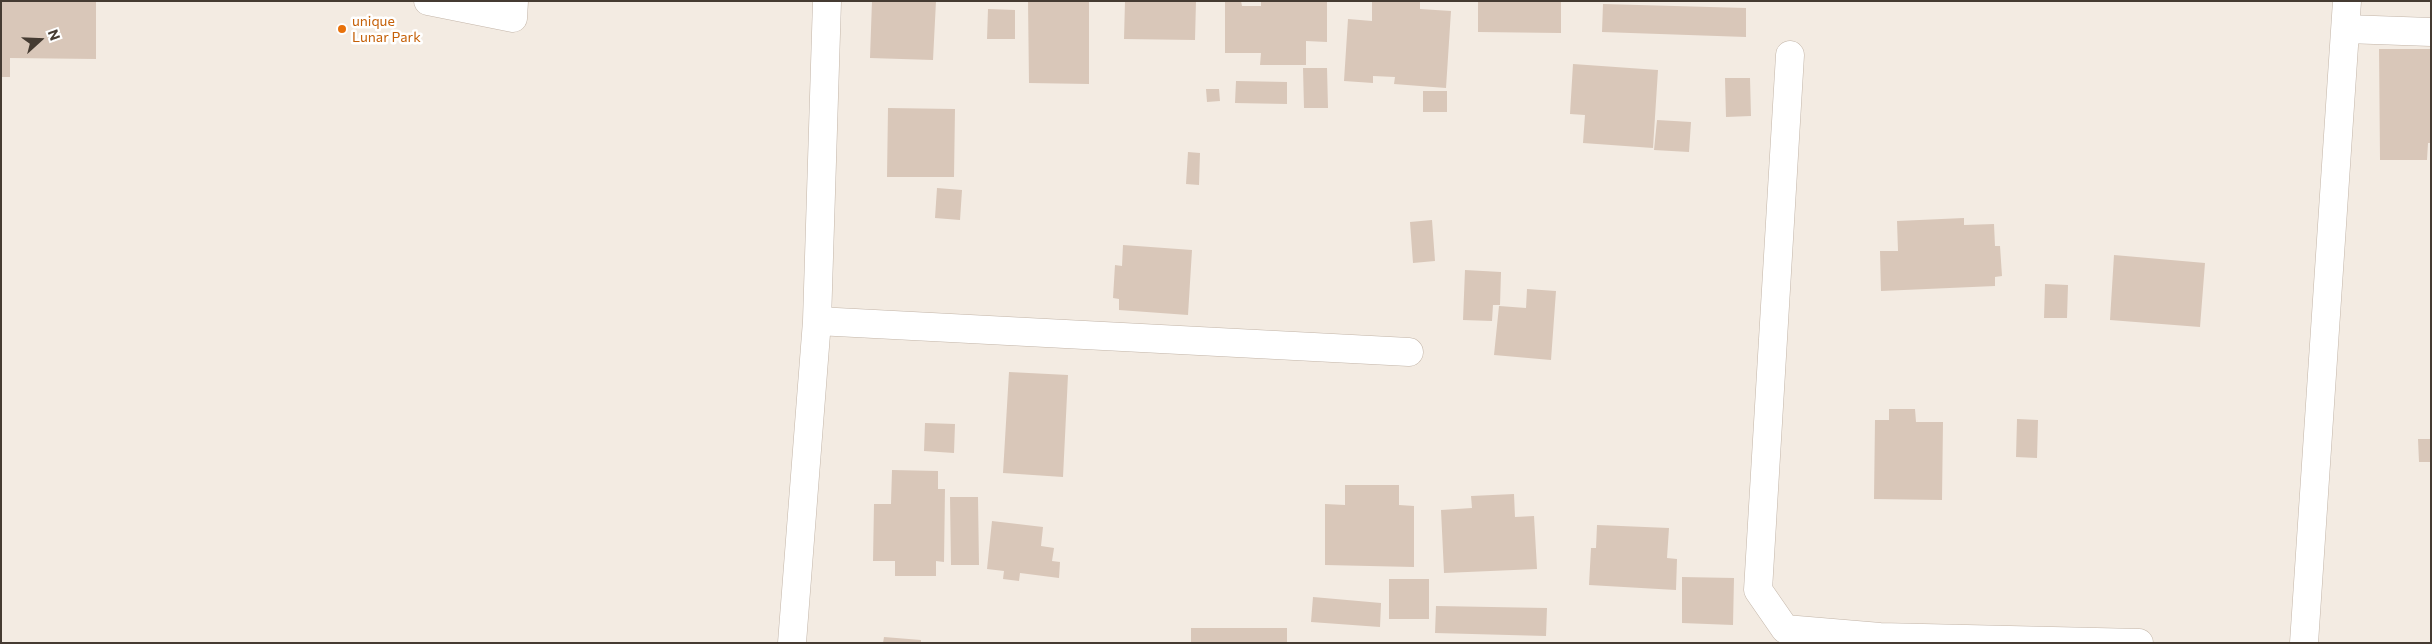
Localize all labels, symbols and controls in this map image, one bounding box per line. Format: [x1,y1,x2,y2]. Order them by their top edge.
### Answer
place label: unique Lunar Park [352,13,421,46]
north arrow [15,15,65,65]
marker: unique Lunar Park [336,23,348,35]
text: N [45,27,64,43]

